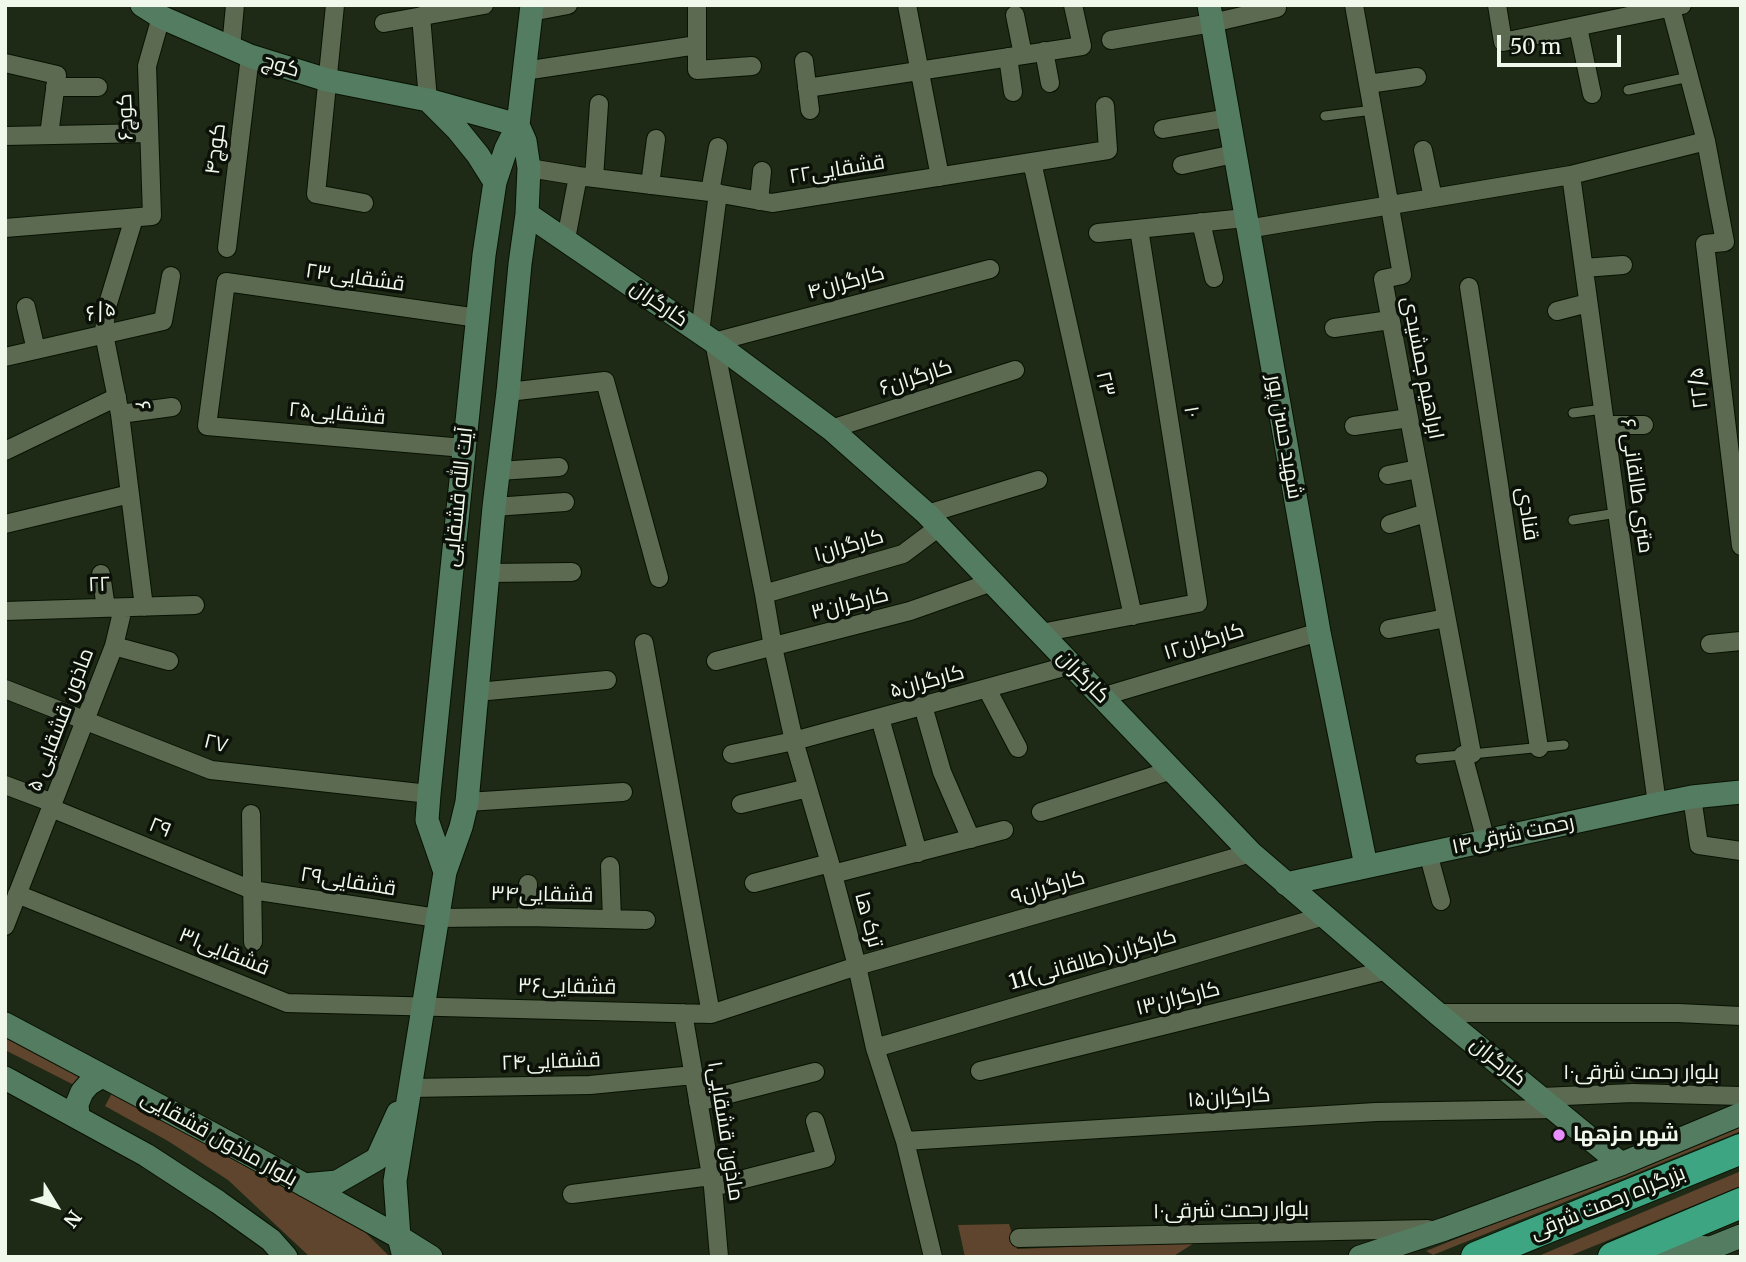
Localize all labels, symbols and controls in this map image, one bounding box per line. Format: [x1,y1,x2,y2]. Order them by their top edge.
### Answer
scale bar [1501,21,1625,65]
text: 50 m [1510,33,1561,60]
street label: کوچ [259,48,303,84]
street label: کوچ۶ [113,93,139,141]
street label: کوچ۴ [200,122,232,176]
street label: ۲۲قشقایی [787,150,887,190]
street label: قشقایی۲۳ [304,259,406,297]
street label: کارگران۴ [805,261,887,305]
street label: کارگران [625,275,693,333]
street label: ابراهیم جمشیدی [1396,294,1448,442]
street label: ۶/۵ [84,296,118,328]
street label: ۶کارگران [876,354,956,402]
street label: ۲۲/۵ [1684,366,1714,410]
street label: ۲۳ [1090,369,1120,399]
street label: شهید حسن پور [1261,373,1307,501]
street label: قشقایی۲۵ [288,397,386,431]
street label: ۶ [129,399,155,413]
street label: ۱۰ [1178,404,1204,420]
street label: ۶ متری طالقانی [1614,417,1658,555]
street label: آیت الله قشقایی [439,426,479,568]
street label: قنادی [1510,485,1544,543]
street label: ۱کارگران [811,524,887,568]
street label: ۲۲ [88,572,110,598]
street label: کارگران۳ [809,582,891,626]
street label: ۱۲کارگران [1161,618,1247,666]
street label: ماذون قشقایی ۵ [22,645,100,795]
street label: کارگران [1051,645,1115,709]
street label: کارگران۵ [887,660,967,704]
street label: ۲۷ [201,729,231,759]
street label: ۱۴رحمت شرقی [1450,810,1576,860]
street label: ۲۹ [145,812,175,844]
street label: قشقایی۲۹ [298,862,398,902]
street label: کارگران۹ [1008,865,1088,911]
street label: قشقایی۳۴ [490,882,594,908]
street label: ترک ها [849,890,887,950]
street label: ۳۱قشقایی [175,922,273,982]
street label: 11کارگران(طالقانی) [1007,924,1179,996]
street label: قشقایی۳۶ [517,974,617,1000]
street label: کارگران۱۳ [1133,976,1223,1022]
street label: کارگران [1465,1032,1531,1092]
street label: قشقایی۲۴ [501,1048,601,1076]
street label: ماذون قشقایی۱ [702,1059,748,1203]
street label: بلوار رحمت شرقی۱۰ [1563,1060,1719,1086]
street label: ۱۵کارگران [1187,1083,1271,1113]
street label: بلوار ماذون قشقایی [136,1086,302,1192]
place label: شهر مزهها [1573,1122,1679,1148]
marker: شهر مزهها [1551,1127,1567,1143]
street label: بزرگراه رحمت شرقی [1527,1160,1689,1246]
north arrow [21,1171,91,1241]
street label: ۱۰بلوار رحمت شرقی [1153,1197,1309,1225]
text: N [58,1206,87,1232]

